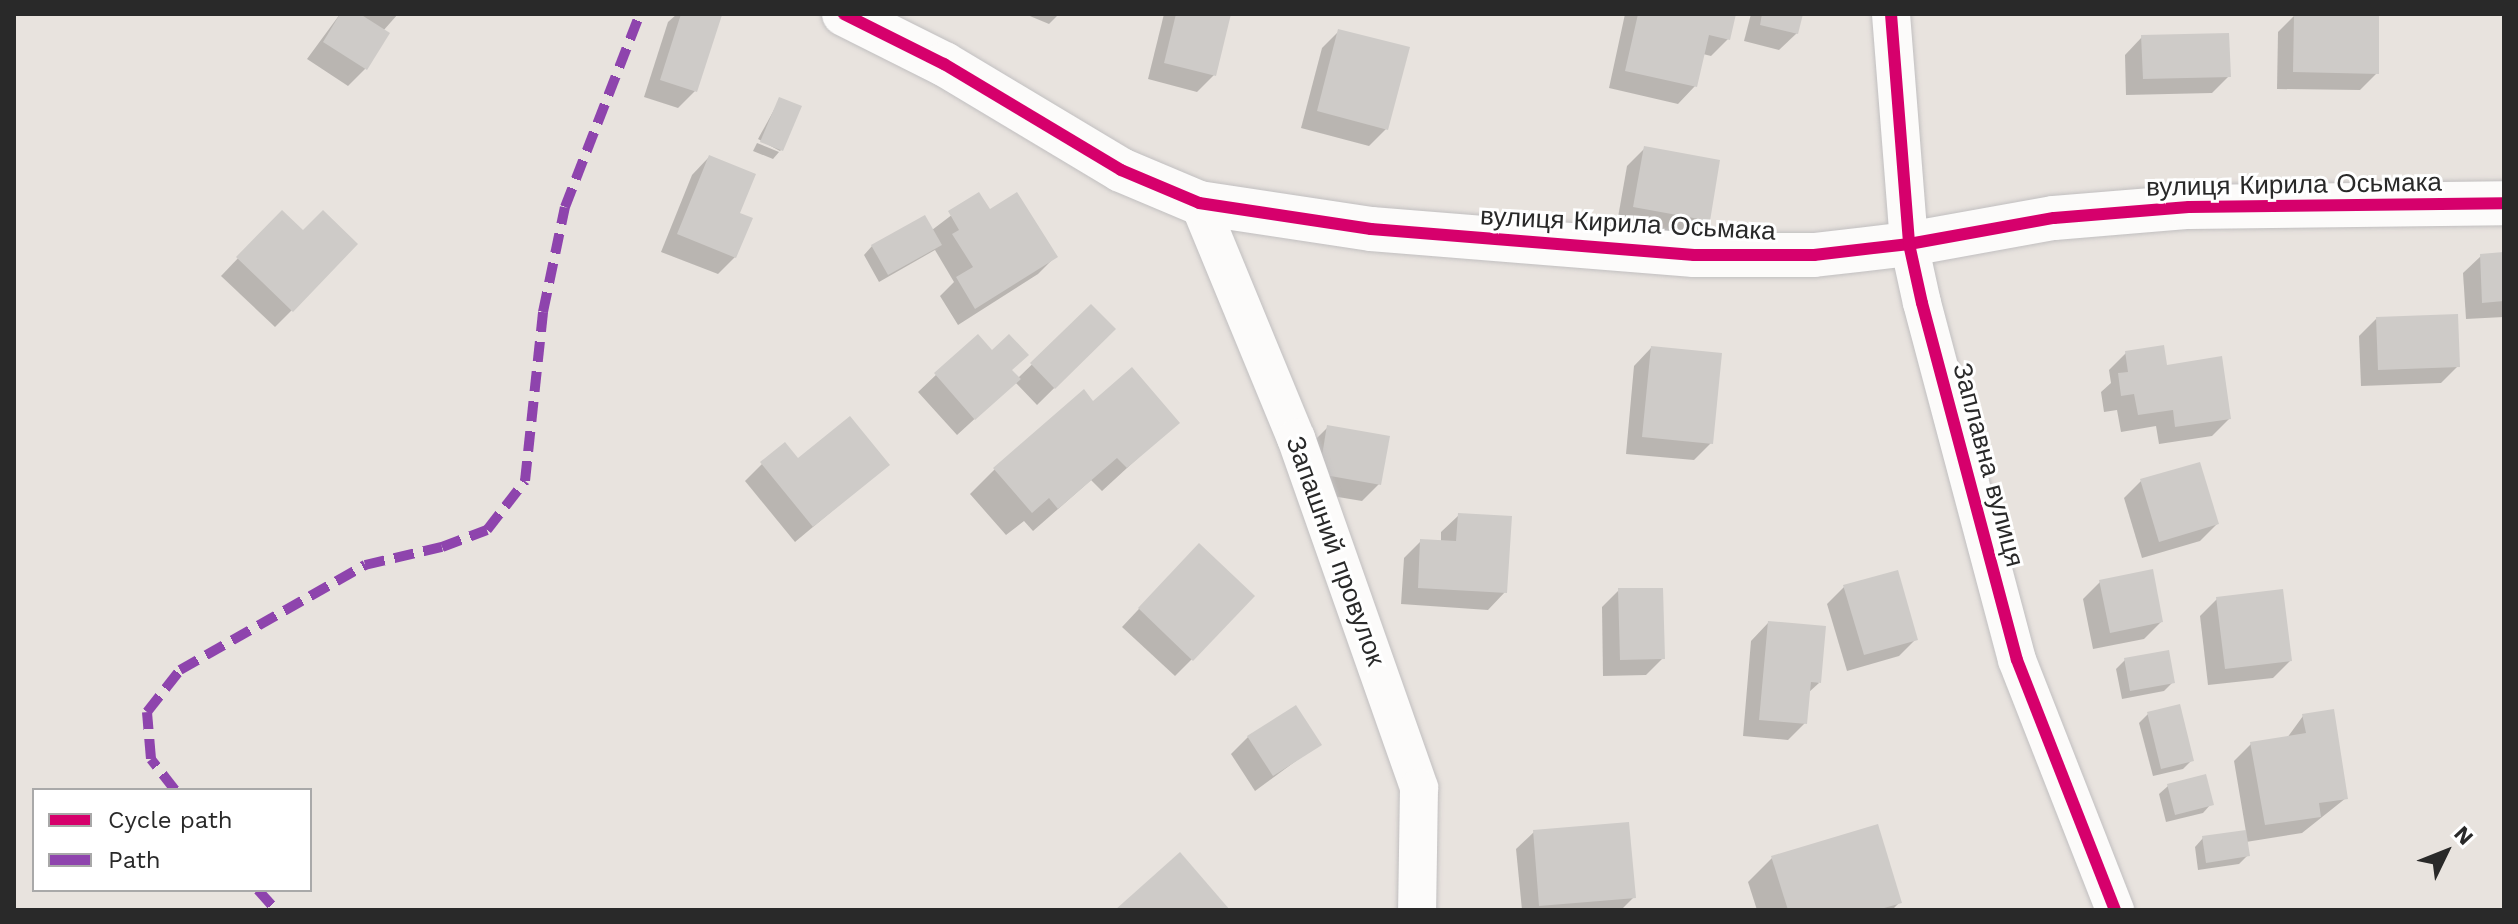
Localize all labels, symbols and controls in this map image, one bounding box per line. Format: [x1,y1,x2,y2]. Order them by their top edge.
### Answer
street label: вулиця Кирила Осьмака [2146,167,2442,203]
street label: вулиця Кирила Осьмака [1479,201,1777,247]
street label: Заплавна вулиця [1946,360,2030,570]
street label: Запашний провулок [1279,432,1391,670]
legend [32,788,312,892]
text: Cycle path [108,806,233,834]
north arrow [2406,812,2486,892]
text: N [2449,821,2479,850]
text: Path [108,846,161,874]

